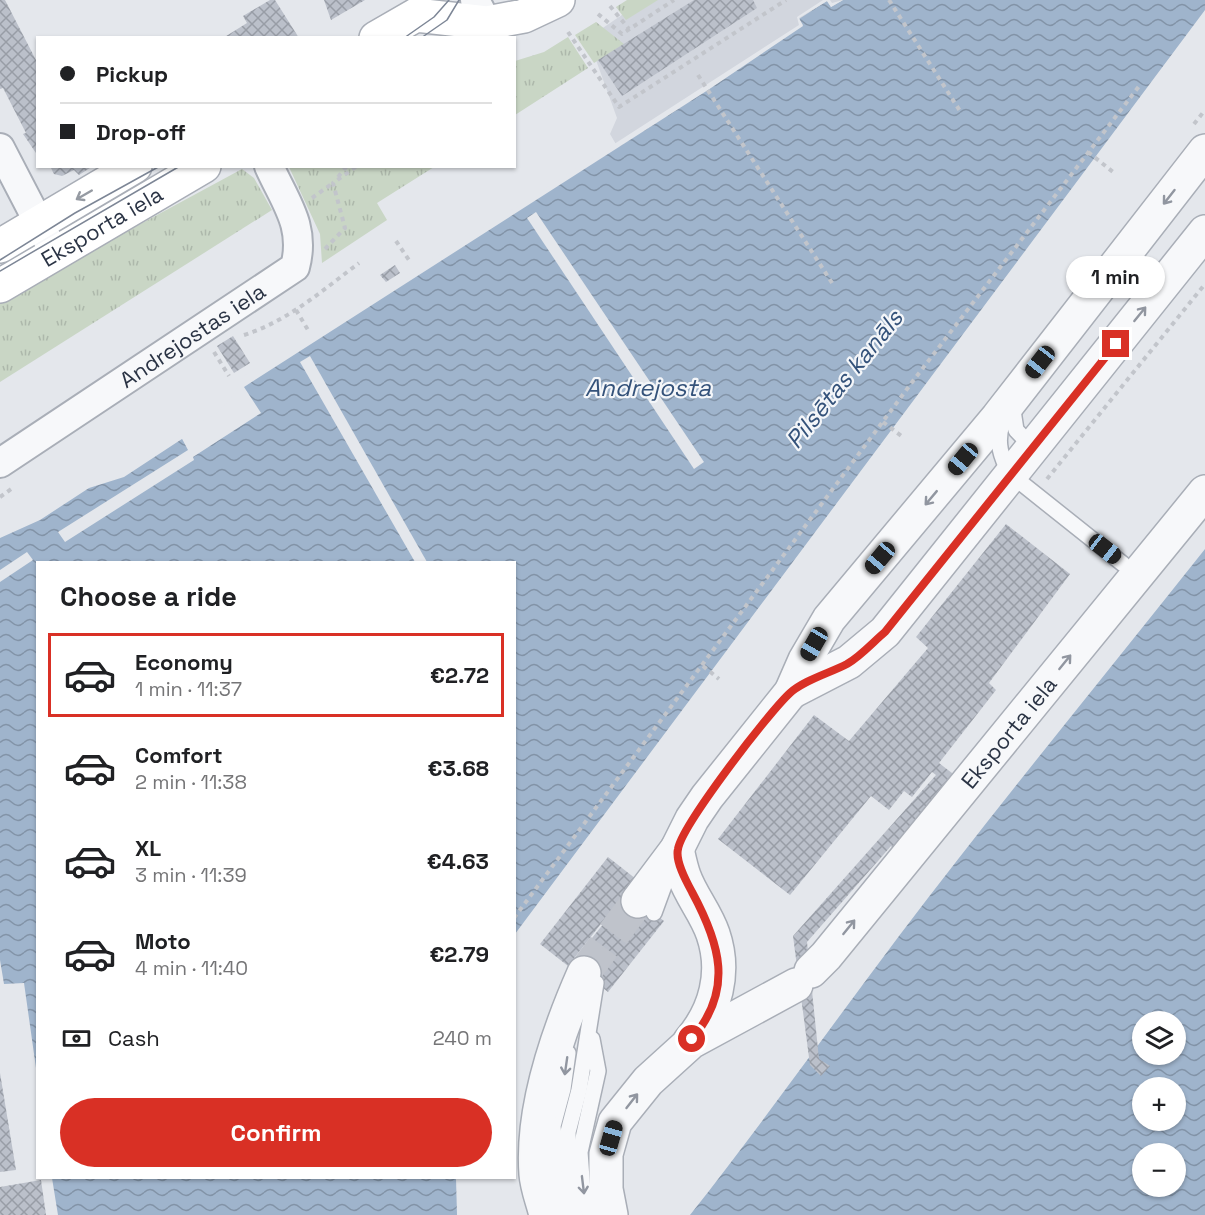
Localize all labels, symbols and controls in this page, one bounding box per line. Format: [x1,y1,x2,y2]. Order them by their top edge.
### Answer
text: Pickup [96,60,168,88]
text: Drop-off [96,118,186,146]
street label: Eksporta iela [36,179,168,273]
one-way arrow [1163,189,1176,205]
one-way arrow [76,190,93,202]
callout: 1 min [1066,257,1166,299]
text: 1 min [1091,264,1140,290]
street label: Andrejostas iela [114,276,271,394]
water label: Pilsētas kanāls [779,302,910,455]
one-way arrow [1134,306,1147,322]
route end [1102,330,1129,357]
car [1022,342,1058,382]
water label: Andrejosta [585,372,711,403]
car [945,439,981,479]
one-way arrow [924,490,937,506]
car [1085,531,1125,567]
car [862,538,898,578]
text: Choose a ride [60,579,237,614]
car [797,624,831,664]
icon: car [63,648,117,702]
text: Economy [135,648,233,676]
one-way arrow [1059,654,1072,670]
text: €2.72 [430,661,489,689]
street label: Eksporta iela [955,670,1063,794]
text: 1 min · 11:37 [135,676,242,702]
icon: car [63,741,117,795]
text: Comfort [135,741,223,769]
text: €3.68 [428,754,489,782]
text: 2 min · 11:38 [135,769,247,795]
icon: car [63,834,117,888]
text: XL [135,834,161,862]
text: €4.63 [427,847,489,875]
text: 3 min · 11:39 [135,862,247,888]
one-way arrow [843,919,856,935]
icon: car [63,927,117,981]
text: Moto [135,927,191,955]
text: €2.79 [429,940,489,968]
text: 4 min · 11:40 [135,955,248,981]
map controls [1132,1011,1186,1197]
button: layers [1132,1011,1186,1065]
icon: cash [60,1022,93,1055]
text: Cash [108,1024,160,1052]
text: 240 m [433,1025,492,1051]
route start [678,1025,705,1052]
one-way arrow [561,1056,572,1076]
button: + [1132,1077,1186,1131]
one-way arrow [625,1093,638,1109]
button: Confirm [60,1098,492,1167]
car [597,1118,625,1158]
button: − [1132,1143,1186,1197]
one-way arrow [578,1175,589,1194]

